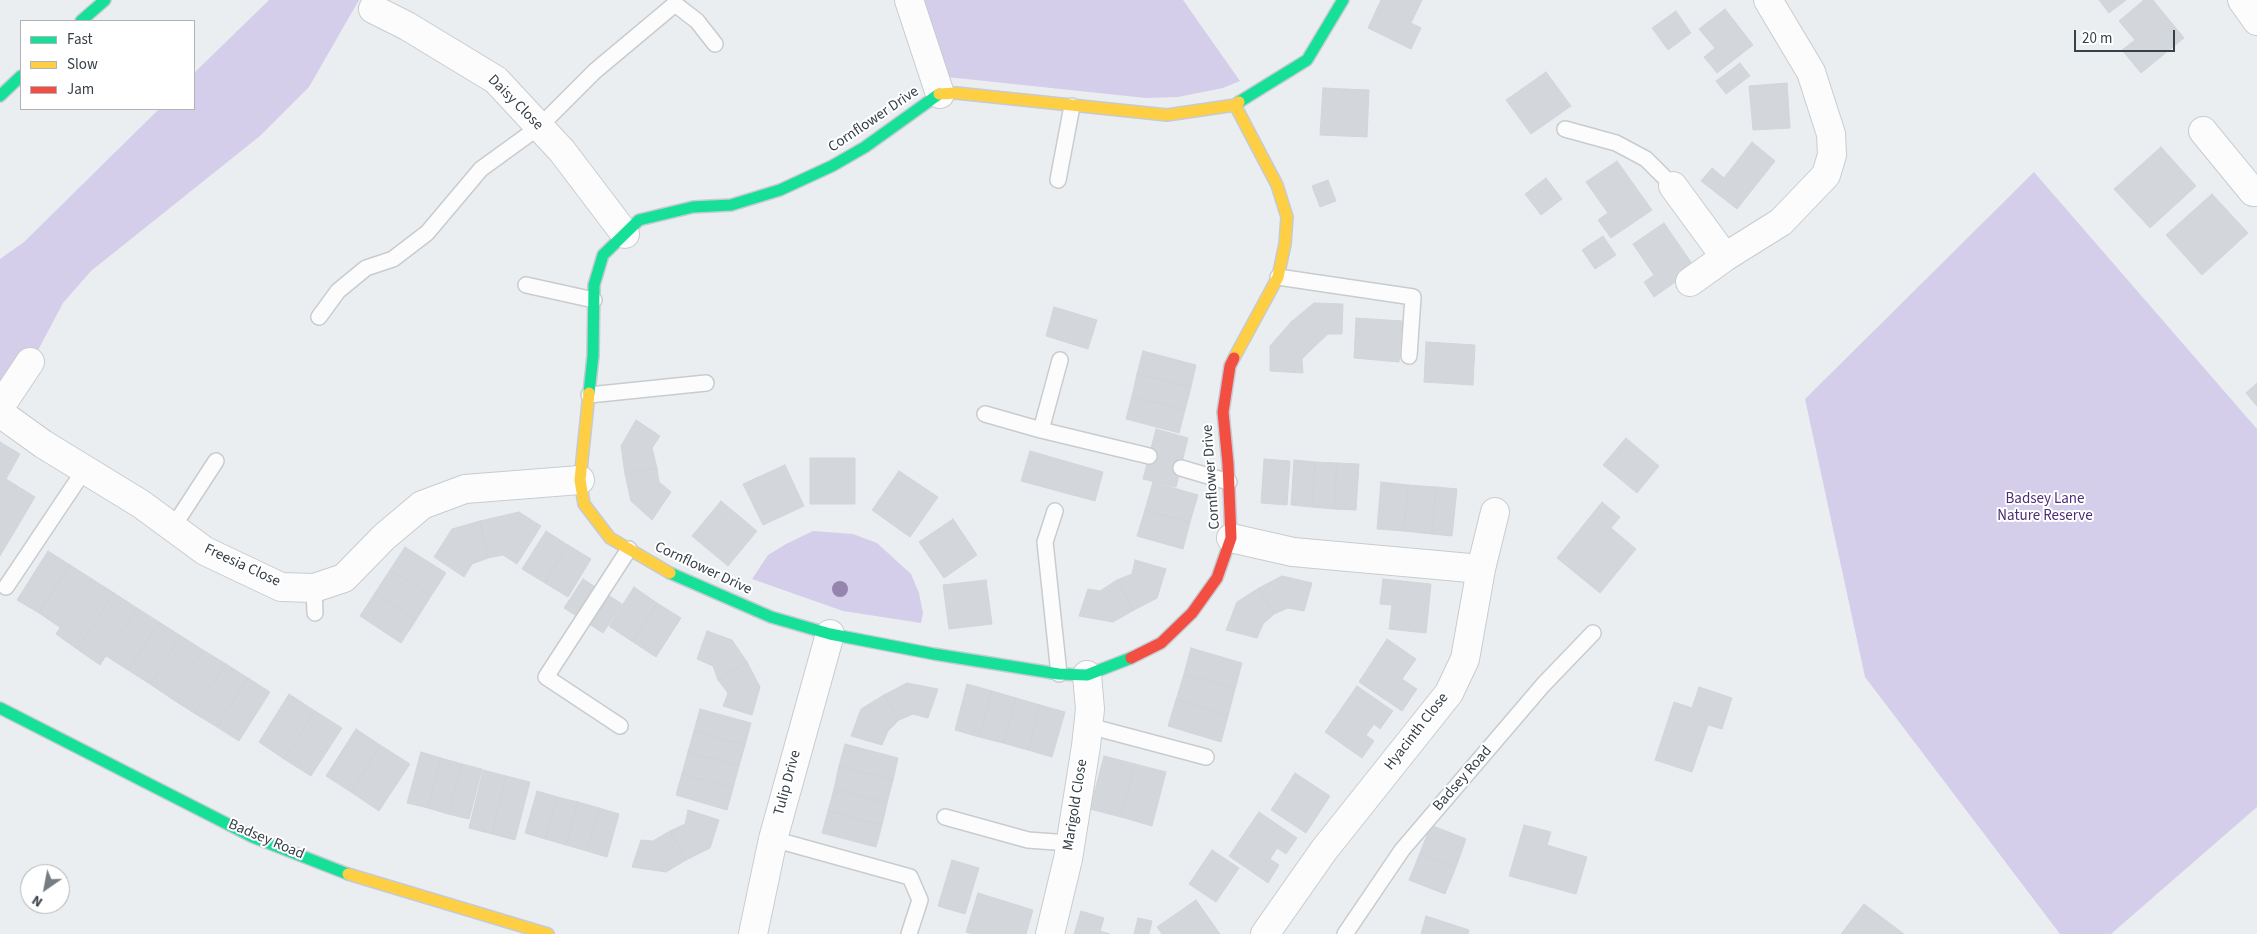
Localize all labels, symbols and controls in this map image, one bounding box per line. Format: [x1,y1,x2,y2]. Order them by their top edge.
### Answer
legend [20,20,195,110]
scale bar [2077,20,2178,52]
text: 20 m [2082,28,2112,49]
text: Fast [67,29,93,50]
text: Slow [67,54,98,75]
street label: Daisy Close [484,72,546,134]
text: Jam [67,79,94,100]
street label: Cornflower Drive [825,83,923,157]
street label: Cornflower Drive [1199,424,1225,530]
park label: Badsey Lane Nature Reserve [1997,491,2093,526]
street label: Cornflower Drive [651,539,755,599]
street label: Freesia Close [201,541,283,591]
street label: Hyacinth Close [1381,690,1453,774]
street label: Badsey Road [1430,743,1496,815]
street label: Tulip Drive [771,748,805,818]
street label: Marigold Close [1060,758,1092,852]
street label: Badsey Road [225,816,307,864]
north arrow [20,864,70,914]
text: N [28,890,47,912]

